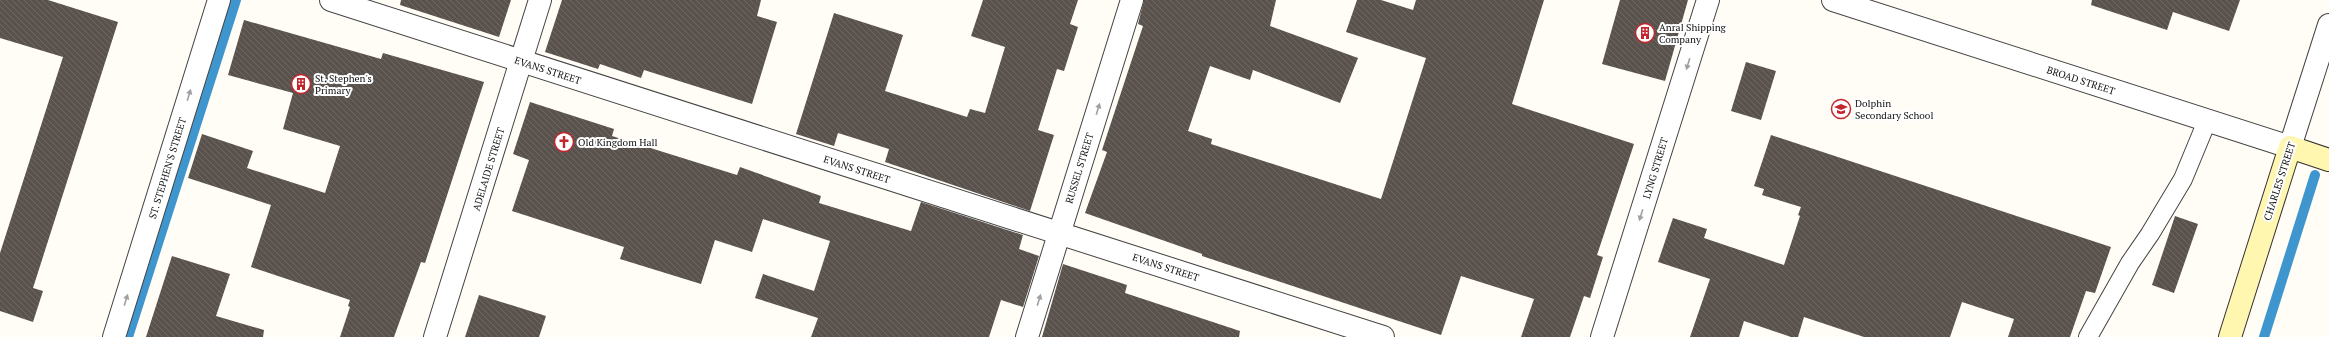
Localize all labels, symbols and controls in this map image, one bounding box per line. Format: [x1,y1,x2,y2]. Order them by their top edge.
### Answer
place label: Anral Shipping Company [1659,21,1727,46]
building icon: Anral Shipping Company [1634,22,1656,44]
street label: EVANS STREET [513,54,583,87]
one-way arrow [1685,58,1691,70]
street label: BROAD STREET [2045,63,2117,98]
place label: St. Stephen's Primary [315,72,372,97]
building icon: St. Stephen's Primary [290,73,312,95]
one-way arrow [186,89,192,101]
place label: Dolphin Secondary School [1855,97,1933,122]
school or university icon: Dolphin Secondary School [1830,98,1852,120]
one-way arrow [1095,102,1101,114]
street label: ST. STEPHEN'S STREET [146,116,189,220]
street label: ADELAIDE STREET [470,126,507,212]
church icon: Old Kingdom Hall [553,131,575,153]
street label: RUSSEL STREET [1063,131,1096,205]
place label: Old Kingdom Hall [578,136,658,149]
street label: LYNG STREET [1640,136,1671,200]
street label: CHARLES STREET [2261,140,2298,222]
street label: EVANS STREET [822,153,892,186]
one-way arrow [1637,209,1643,221]
street label: EVANS STREET [1131,251,1201,284]
one-way arrow [123,293,129,305]
one-way arrow [1036,293,1042,305]

